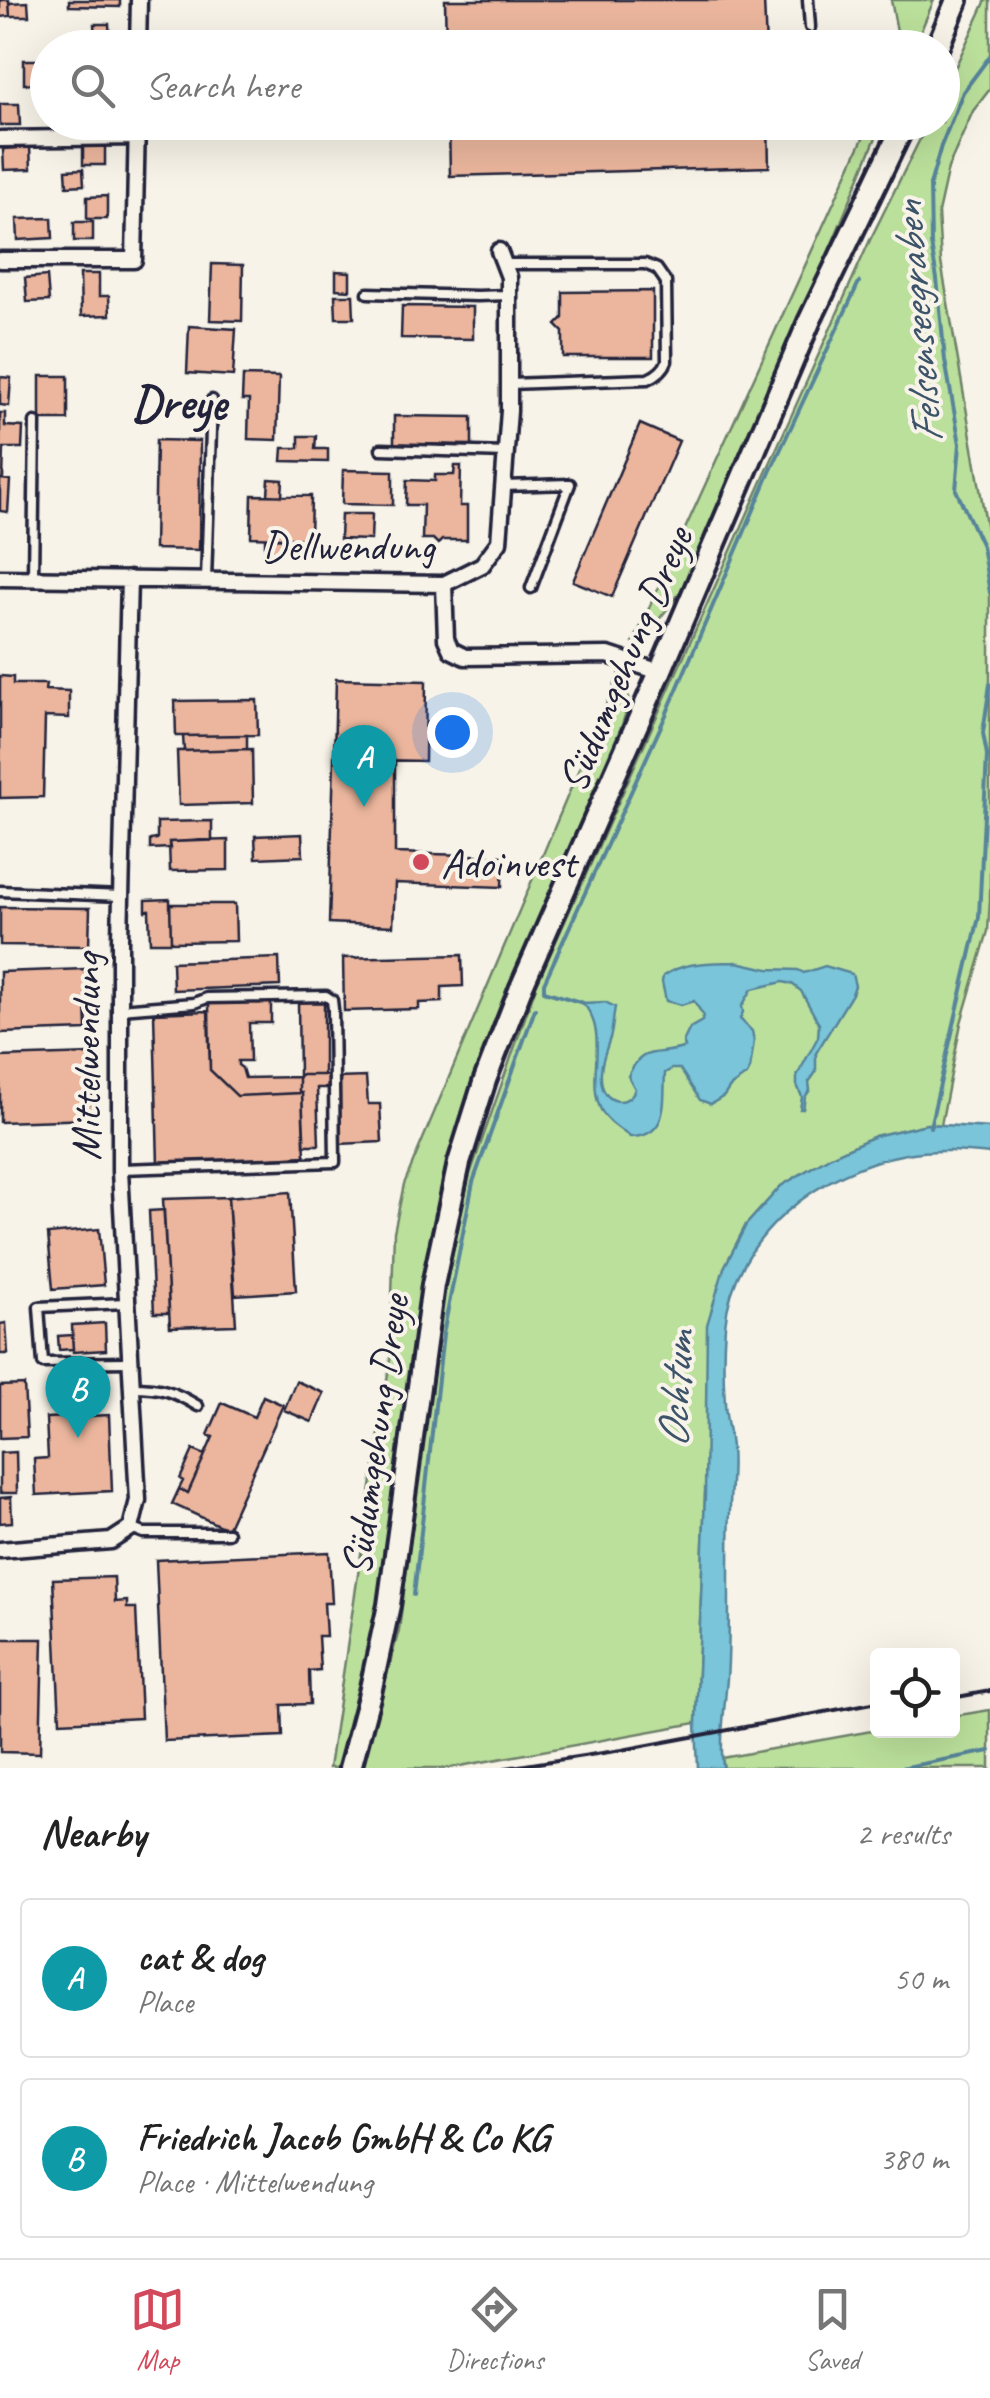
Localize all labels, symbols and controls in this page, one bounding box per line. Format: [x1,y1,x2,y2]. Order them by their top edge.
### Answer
search box [30,30,960,140]
icon: search [65,58,120,113]
text: Search here [145,62,300,109]
water label: Felsenseegraben [878,196,956,446]
district label: Dreye [132,373,230,433]
street label: Südumgehung Dreye [546,517,706,800]
street label: Dellwendung [261,520,437,573]
your location [427,707,478,758]
pin: A [332,724,396,807]
place label: Adoinvest [441,837,580,890]
marker: Adoinvest [410,851,432,873]
street label: Mittelwendung [60,950,113,1161]
street label: Südumgehung Dreye [330,1289,422,1579]
water label: Ochtum [644,1326,707,1449]
pin: B [46,1356,110,1438]
map controls [870,1648,960,1738]
button: locate [870,1648,960,1738]
text: Nearby [40,1807,146,1860]
text: 2 results [856,1813,950,1854]
text: cat & dog [137,1934,263,1981]
text: A [66,1958,83,1999]
text: 50 m [894,1958,948,1999]
text: Place [137,1981,193,2022]
text: Friedrich Jacob GmbH & Co KG [137,2114,549,2161]
text: B [66,2138,83,2179]
text: 380 m [879,2138,948,2179]
text: Place · Mittelwendung [137,2161,373,2202]
tab: Map [130,2282,185,2377]
tab: Directions [446,2282,544,2377]
tab: Saved [805,2282,860,2377]

